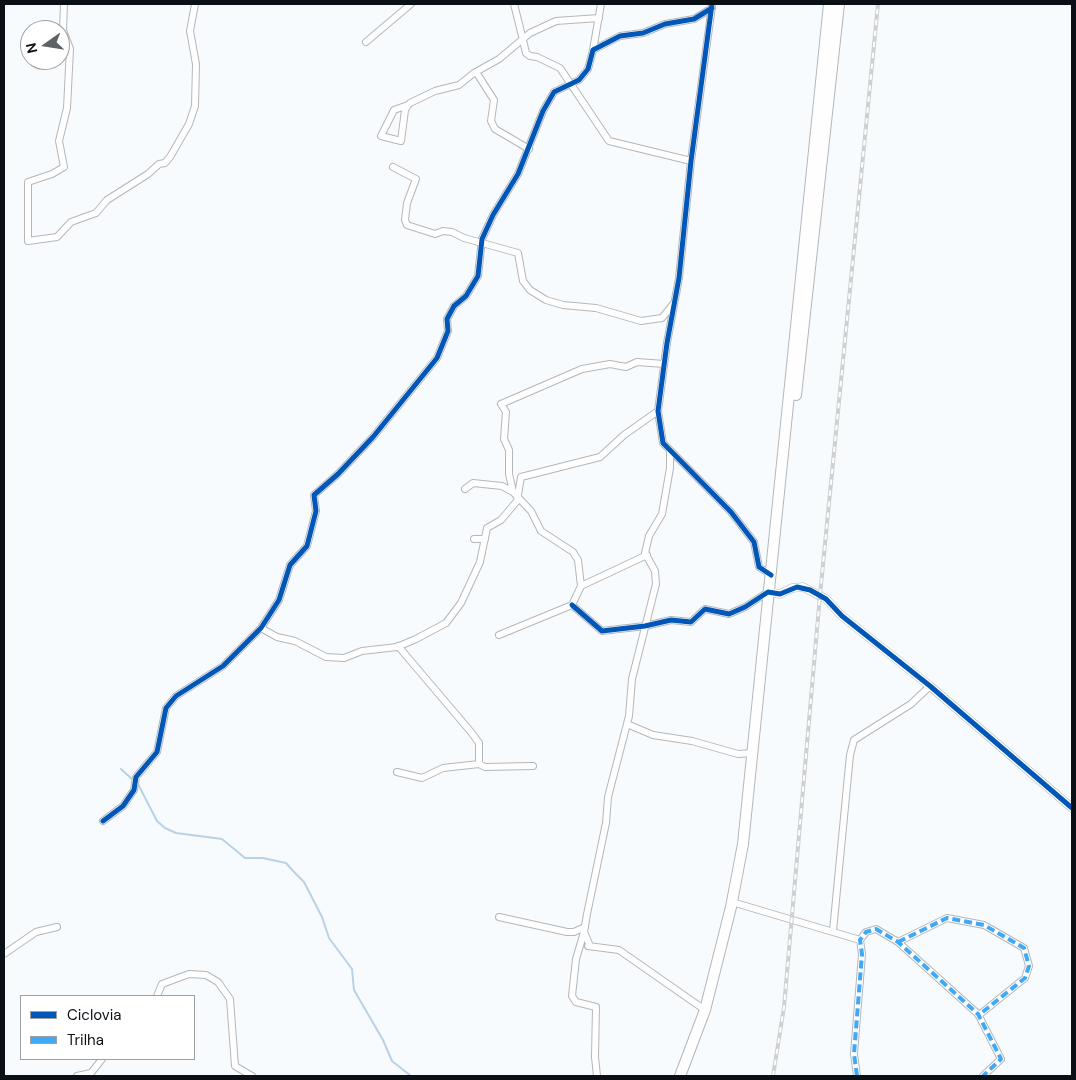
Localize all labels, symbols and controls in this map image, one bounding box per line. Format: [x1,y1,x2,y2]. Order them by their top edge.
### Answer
north arrow [20,20,70,70]
text: N [21,41,41,55]
legend [20,995,195,1060]
text: Ciclovia [67,1005,121,1025]
text: Trilha [67,1030,104,1050]

